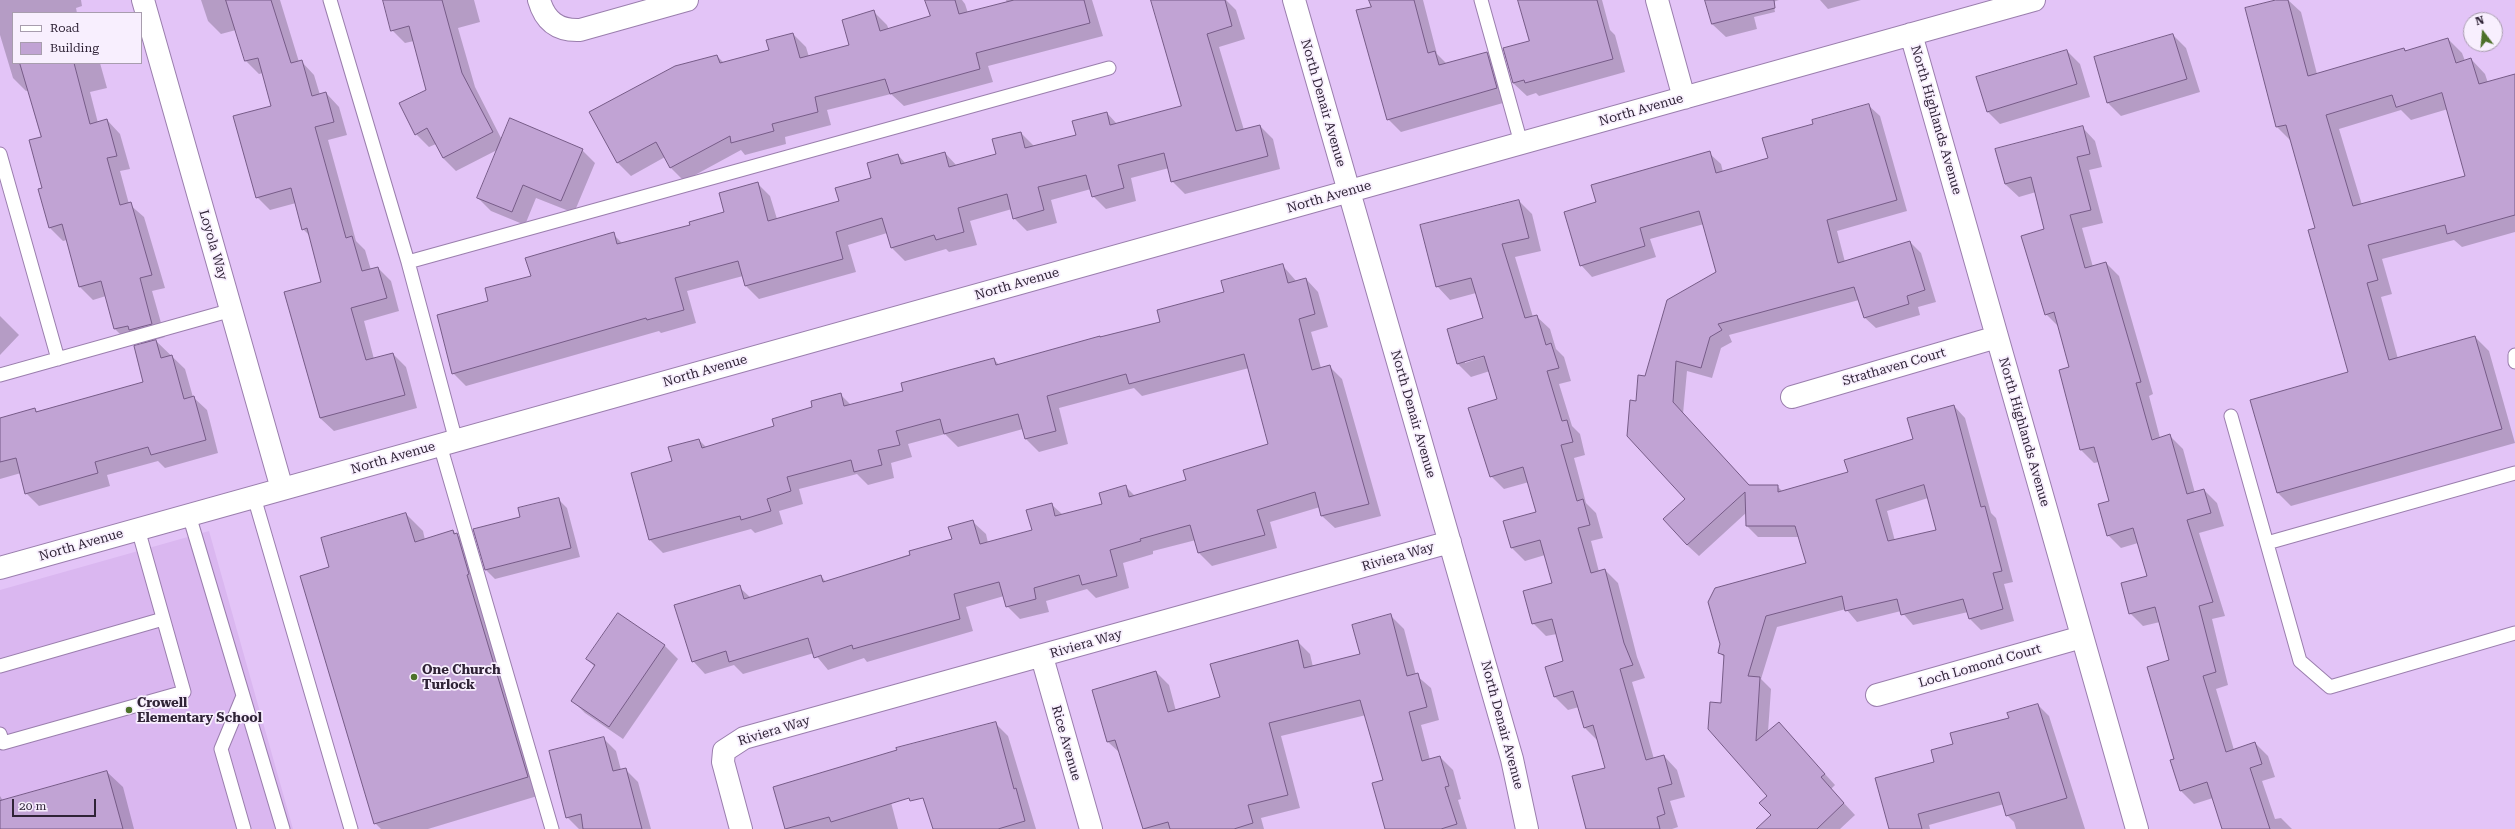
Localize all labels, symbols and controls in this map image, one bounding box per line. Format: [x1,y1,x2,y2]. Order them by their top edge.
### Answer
legend [12,12,142,64]
north arrow [2463,12,2503,52]
text: N [2474,14,2486,28]
text: Road [50,21,79,35]
street label: North Denair Avenue [1297,37,1349,169]
text: Building [50,41,99,55]
street label: North Highlands Avenue [1907,43,1965,197]
street label: North Avenue [1597,91,1685,129]
street label: North Avenue [1285,178,1373,216]
street label: Loyola Way [195,208,231,282]
street label: North Avenue [973,265,1061,303]
street label: Strathaven Court [1840,345,1948,389]
street label: North Denair Avenue [1387,348,1439,480]
street label: North Avenue [661,352,749,390]
street label: North Highlands Avenue [1995,355,2053,509]
street label: North Avenue [349,439,437,477]
street label: North Avenue [37,526,125,564]
street label: Riviera Way [1360,539,1436,575]
street label: Riviera Way [1048,626,1124,662]
street label: Loch Lomond Court [1917,641,2043,691]
street label: North Denair Avenue [1477,659,1527,791]
place label: One Church Turlock [422,662,501,693]
marker: One Church Turlock [409,672,419,682]
place label: Crowell Elementary School [137,695,262,726]
street label: Rice Avenue [1048,704,1084,782]
marker: Crowell Elementary School [124,705,134,715]
street label: Riviera Way [736,713,812,749]
scale bar [14,791,98,817]
text: 20 m [19,799,46,813]

